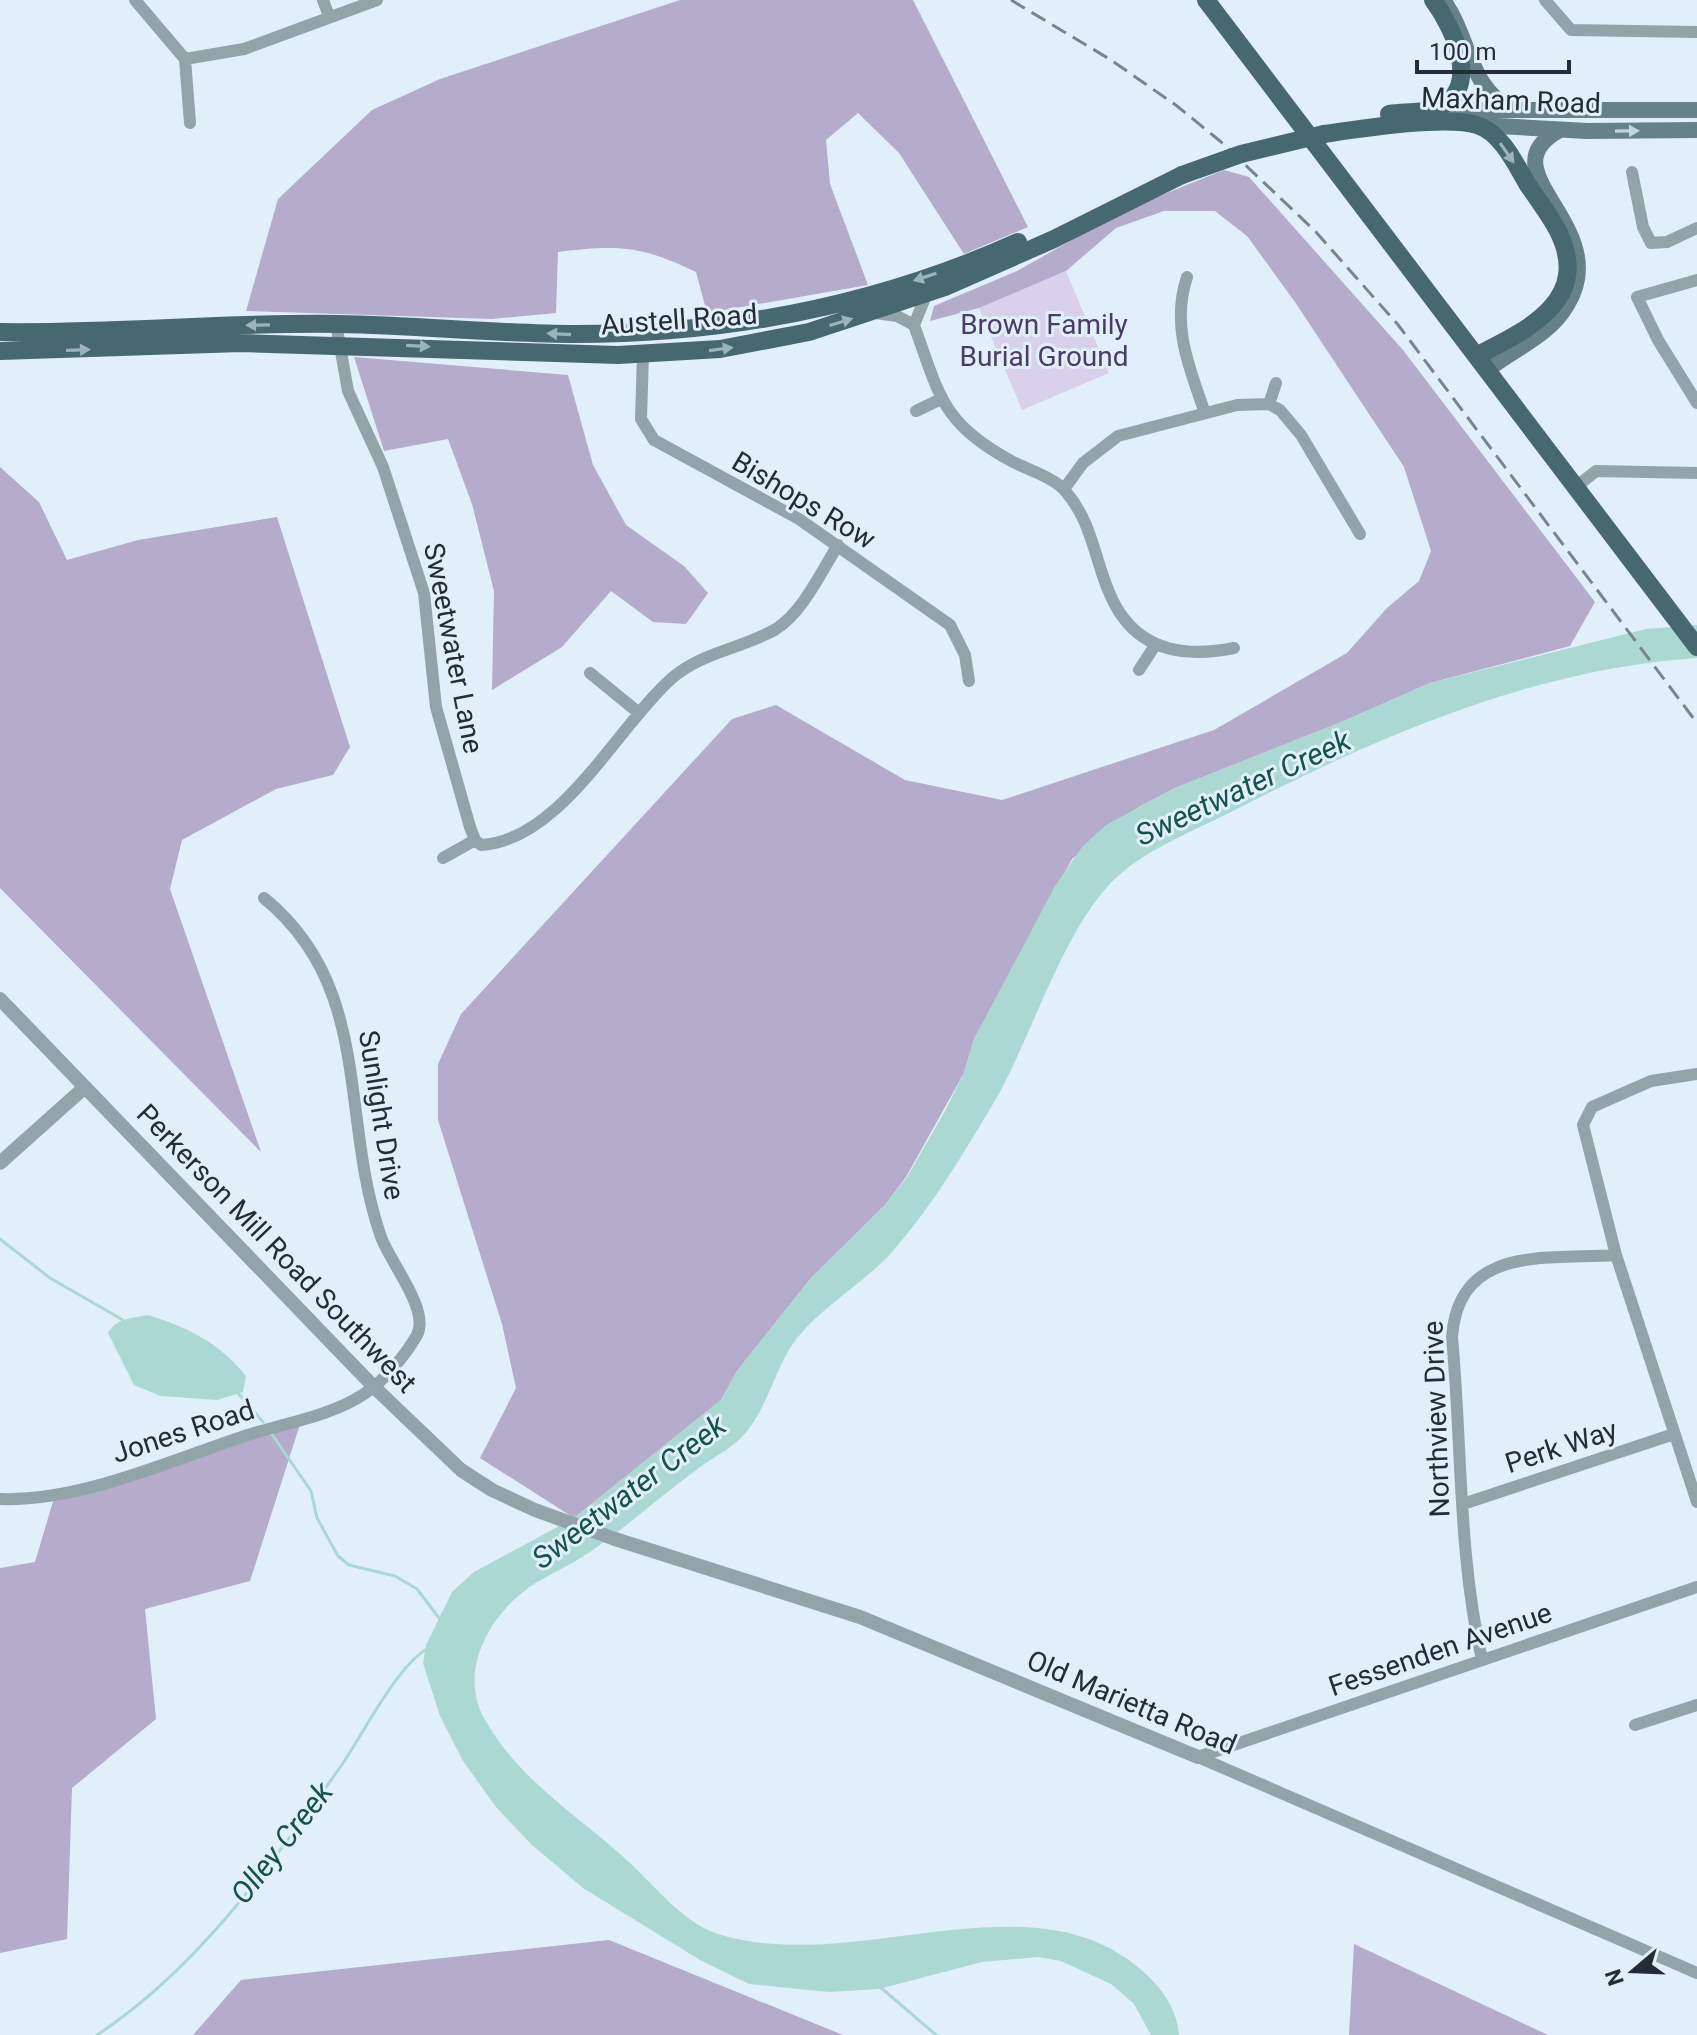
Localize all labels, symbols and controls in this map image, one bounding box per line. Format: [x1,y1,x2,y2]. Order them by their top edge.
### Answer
scale bar [1417,24,1569,74]
text: 100 m [1429,38,1496,66]
street label: Maxham Road [1420,81,1601,120]
one-way arrow [1615,125,1640,137]
one-way arrow [1499,142,1515,164]
one-way arrow [912,272,936,284]
street label: Austell Road [600,298,758,341]
park label: Brown Family Burial Ground [959,308,1129,373]
one-way arrow [830,315,854,328]
one-way arrow [245,319,270,331]
one-way arrow [546,327,572,340]
one-way arrow [406,340,431,353]
one-way arrow [709,342,734,355]
one-way arrow [66,344,91,357]
street label: Bishops Row [726,445,881,556]
street label: Sweetwater Lane [417,540,490,756]
water label: Sweetwater Creek [1130,722,1357,853]
street label: Sunlight Drive [352,1028,411,1202]
street label: Perkerson Mill Road Southwest [130,1097,423,1399]
street label: Northview Drive [1417,1320,1456,1518]
street label: Jones Road [108,1393,258,1470]
water label: Sweetwater Creek [525,1407,733,1576]
street label: Perk Way [1501,1413,1621,1480]
street label: Fessenden Avenue [1324,1596,1556,1703]
street label: Old Marietta Road [1022,1643,1242,1761]
water label: Olley Creek [223,1774,341,1910]
north arrow [1593,1931,1673,2011]
text: N [1600,1966,1629,1989]

